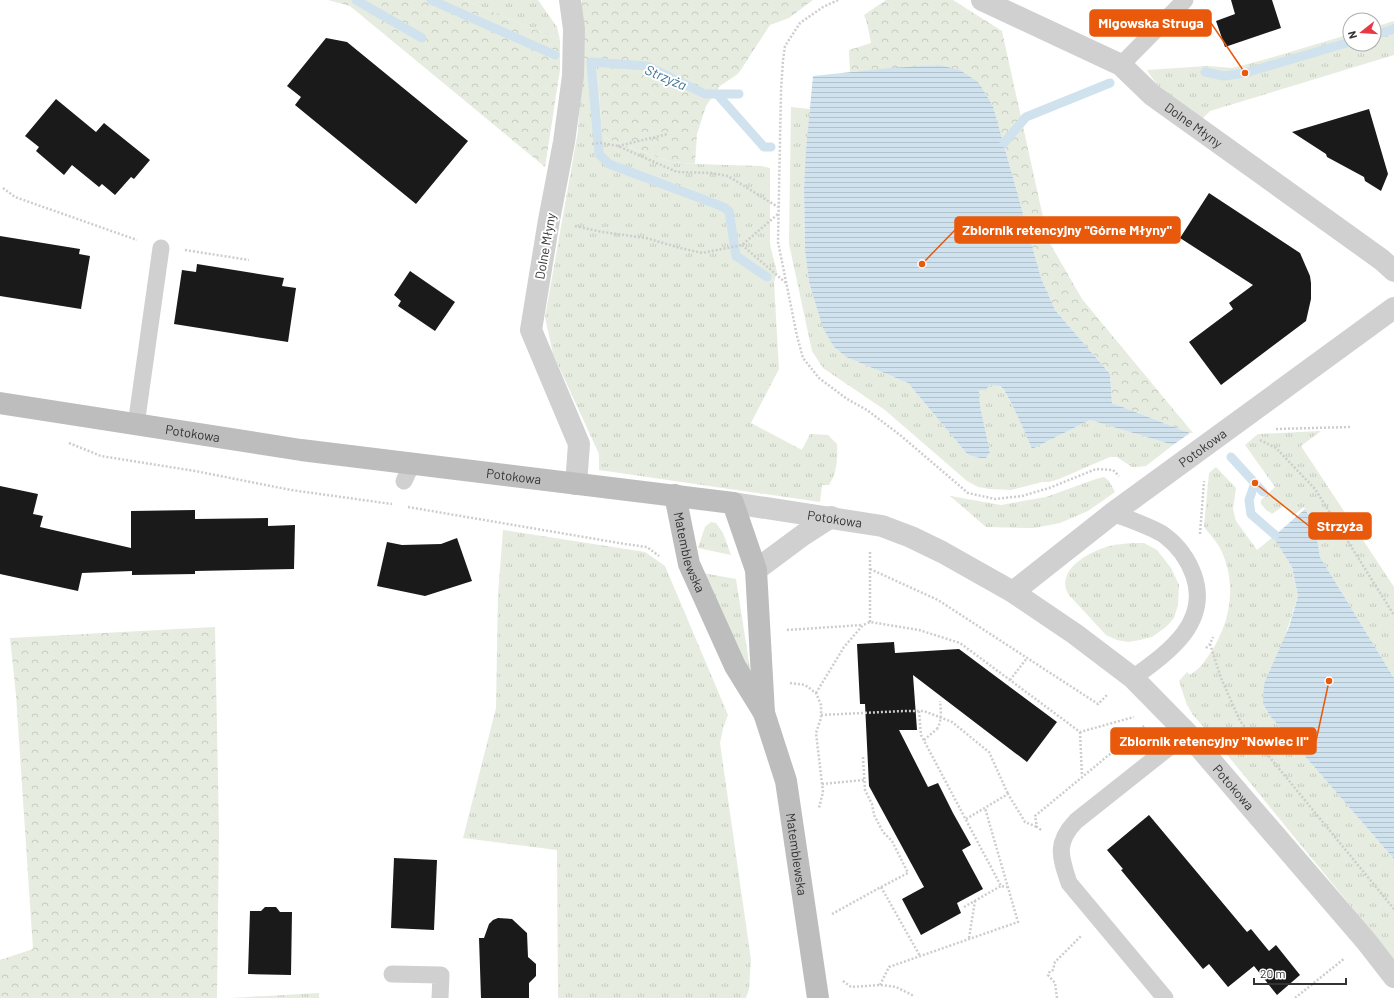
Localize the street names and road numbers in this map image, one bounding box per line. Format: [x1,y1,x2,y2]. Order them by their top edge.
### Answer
street label: Dolne Młyny [1162,99,1226,151]
street label: Dolne Młyny [531,212,559,280]
street label: Potokowa [164,421,221,445]
street label: Potokowa [1175,425,1229,471]
street label: Potokowa [485,465,542,487]
street label: Potokowa [806,507,863,531]
street label: Matemblewska [671,510,709,595]
street label: Potokowa [1210,761,1258,813]
street label: Matemblewska [783,812,811,897]

